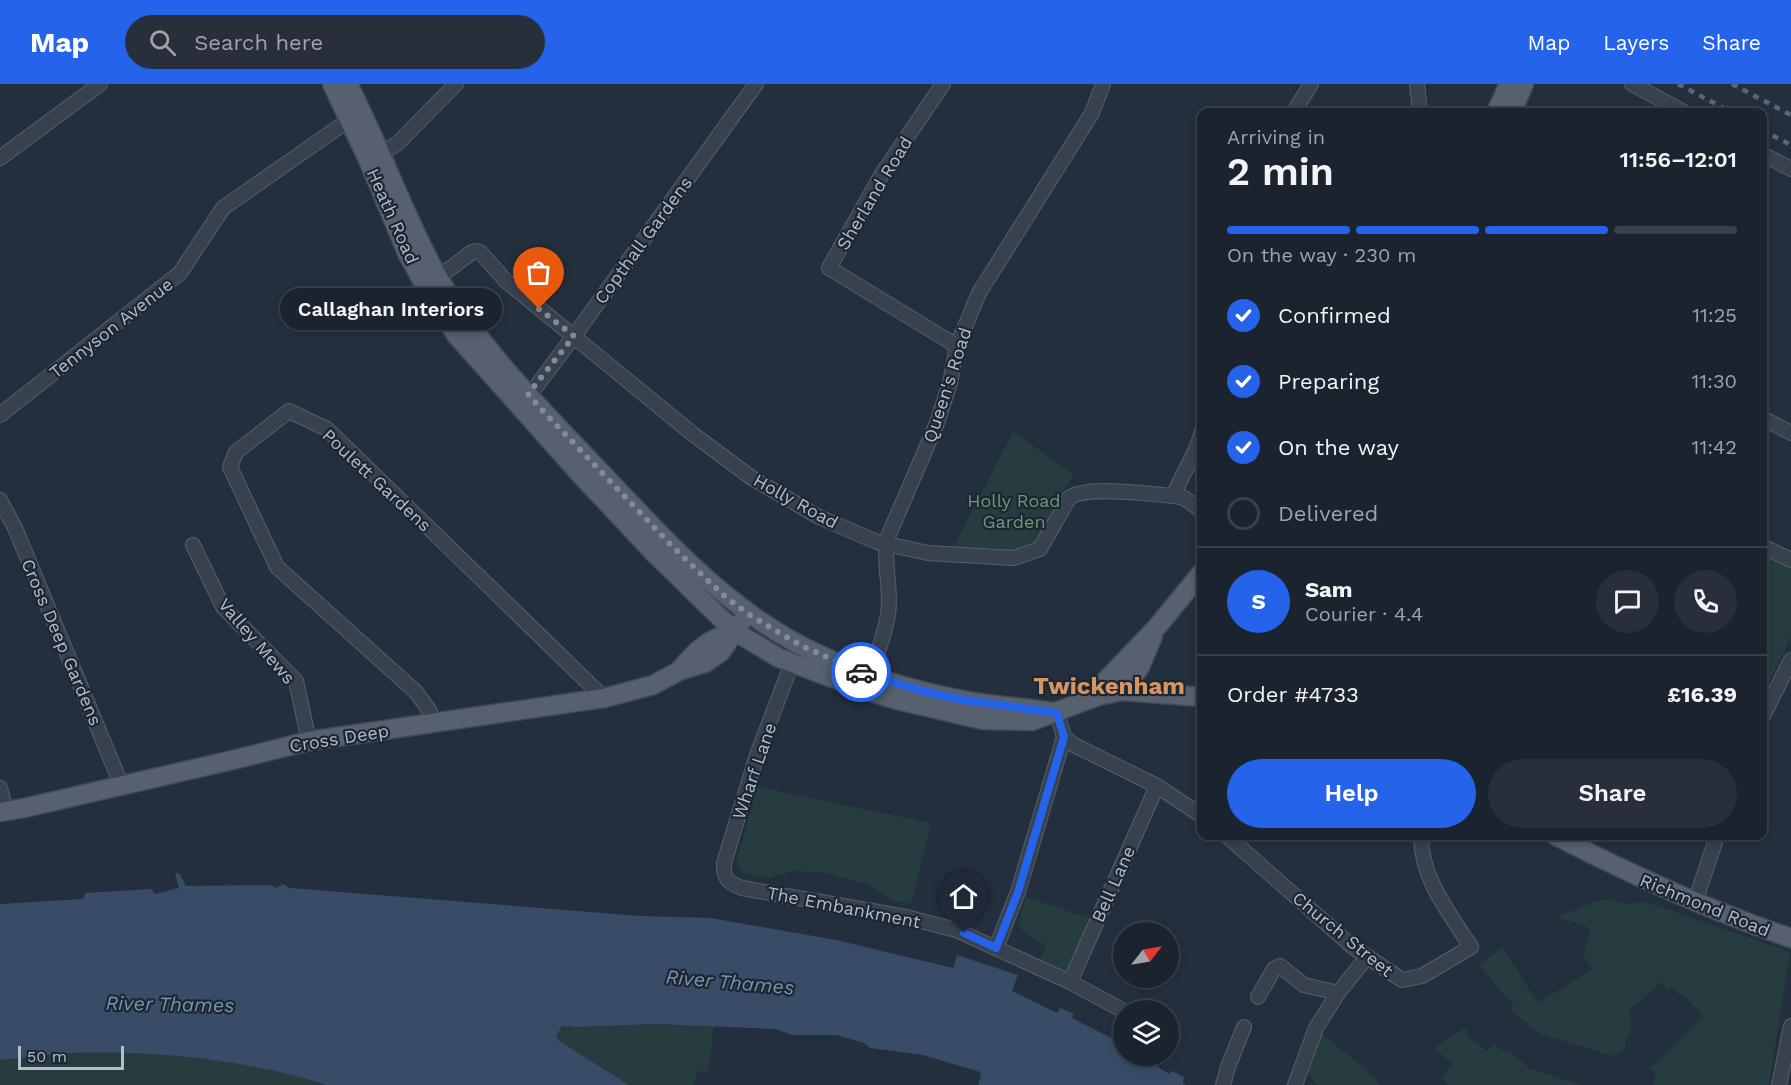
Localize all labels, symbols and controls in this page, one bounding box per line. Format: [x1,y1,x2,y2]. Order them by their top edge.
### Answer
search box [125,15,545,69]
text: Map [30,26,89,59]
icon: search [146,26,179,59]
text: Search here [194,30,323,55]
text: Map [1527,30,1570,55]
text: Layers [1603,30,1669,55]
text: Share [1702,30,1761,55]
text: Arriving in [1227,125,1325,149]
street label: Sherland Road [832,132,916,254]
text: 11:56–12:01 [1620,147,1737,172]
text: 2 min [1227,149,1334,194]
street label: Heath Road [363,165,423,267]
street label: Copthall Gardens [590,172,696,308]
text: On the way · 230 m [1227,243,1416,267]
pin [513,247,564,309]
icon: bag [522,256,555,289]
street label: Tennyson Avenue [45,273,177,383]
callout: Callaghan Interiors [281,288,503,330]
text: Callaghan Interiors [298,297,484,321]
icon: check [1227,299,1260,332]
text: Confirmed [1278,303,1391,328]
text: 11:25 [1692,303,1737,327]
street label: Queen's Road [919,325,975,445]
icon: check [1227,365,1260,398]
text: Preparing [1278,369,1379,394]
text: 11:30 [1691,369,1737,393]
street label: Poulett Gardens [318,424,436,536]
icon: check [1227,431,1260,464]
text: On the way [1278,435,1399,460]
text: 11:42 [1692,435,1737,459]
street label: Holly Road [750,469,842,533]
park label: Holly Road Garden [967,490,1061,532]
text: Delivered [1278,501,1378,526]
street label: Cross Deep Gardens [17,555,107,729]
button: chat [1596,570,1659,633]
button: phone [1674,570,1737,633]
text: Sam [1305,577,1353,602]
text: S [1251,589,1266,614]
street label: Valley Mews [214,594,300,688]
text: Courier · 4.4 [1305,602,1423,626]
courier [831,642,891,702]
icon: car [845,656,878,689]
district label: Twickenham [1033,672,1185,700]
text: Order #4733 [1227,682,1359,707]
text: £16.39 [1667,682,1737,707]
street label: Cross Deep [288,720,390,756]
street label: Wharf Lane [728,720,780,822]
button: Help [1227,759,1476,828]
button: Share [1488,759,1737,828]
street label: Bell Lane [1087,843,1139,925]
street label: Richmond Road [1637,869,1773,941]
pin [938,871,989,933]
icon: home [947,880,980,913]
street label: The Embankment [766,882,923,932]
street label: Church Street [1289,887,1398,981]
north arrow [1113,922,1179,988]
map controls [1113,922,1179,1066]
water label: River Thames [665,964,795,1000]
water label: River Thames [105,991,235,1017]
button: layers [1113,1000,1179,1066]
scale bar [18,1043,124,1070]
text: 50 m [27,1047,67,1066]

